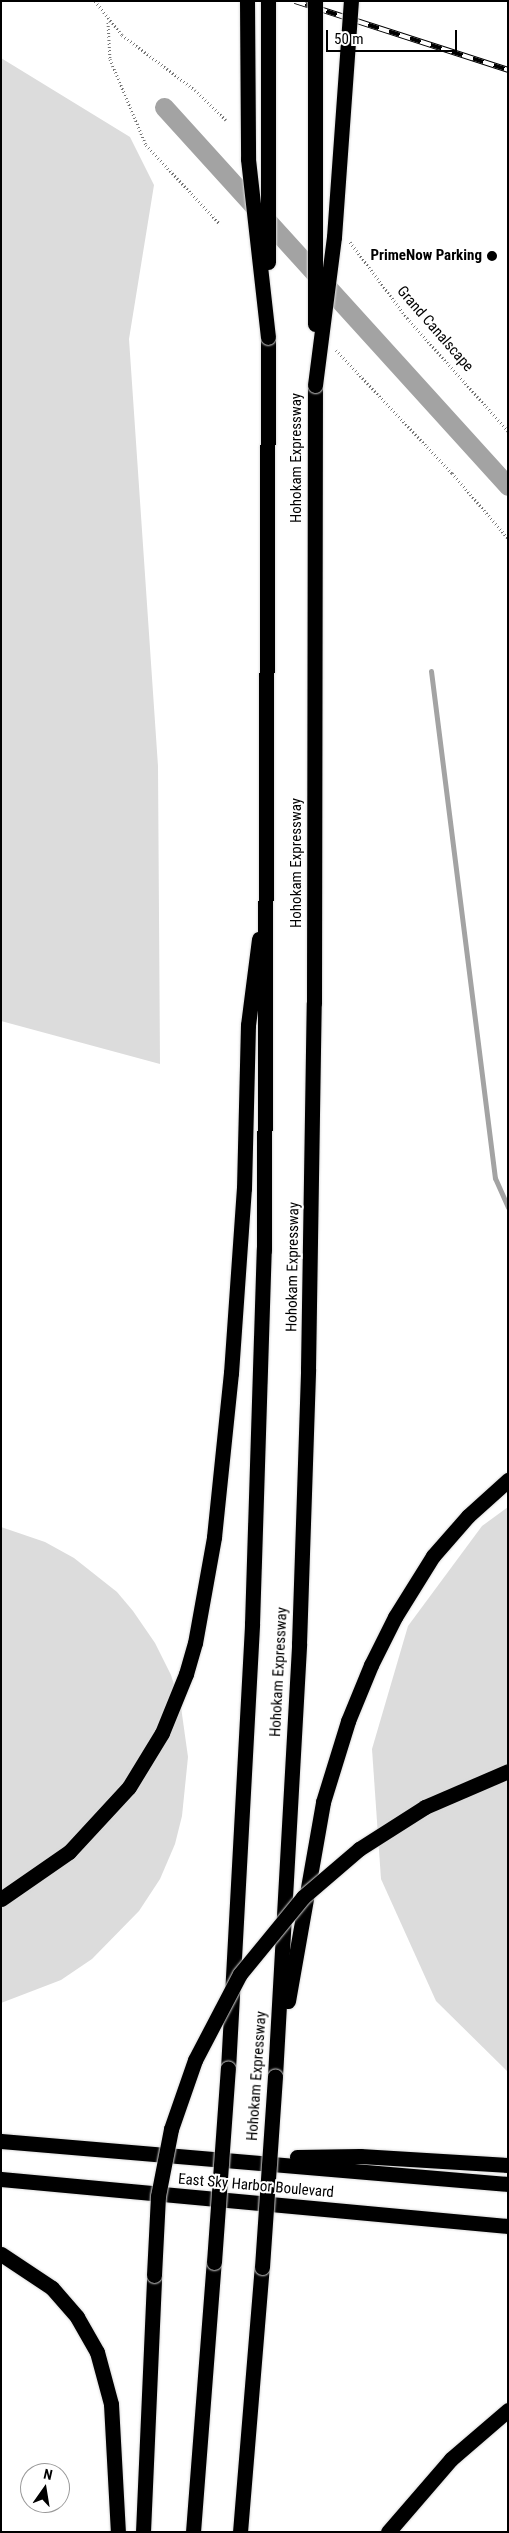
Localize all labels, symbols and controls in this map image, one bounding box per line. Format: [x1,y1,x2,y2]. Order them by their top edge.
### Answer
scale bar [329,20,460,52]
text: 50 m [334,30,364,48]
place label: PrimeNow Parking [370,247,482,265]
marker: PrimeNow Parking [486,250,498,262]
street label: Grand Canalscape [393,283,477,375]
street label: Hohokam Expressway [288,393,306,523]
street label: Hohokam Expressway [288,798,306,928]
street label: Hohokam Expressway [283,1202,303,1332]
street label: Hohokam Expressway [267,1607,291,1737]
street label: Hohokam Expressway [243,2011,271,2141]
street label: East Sky Harbor Boulevard [177,2170,335,2202]
north arrow [20,2463,70,2513]
text: N [42,2466,54,2483]

